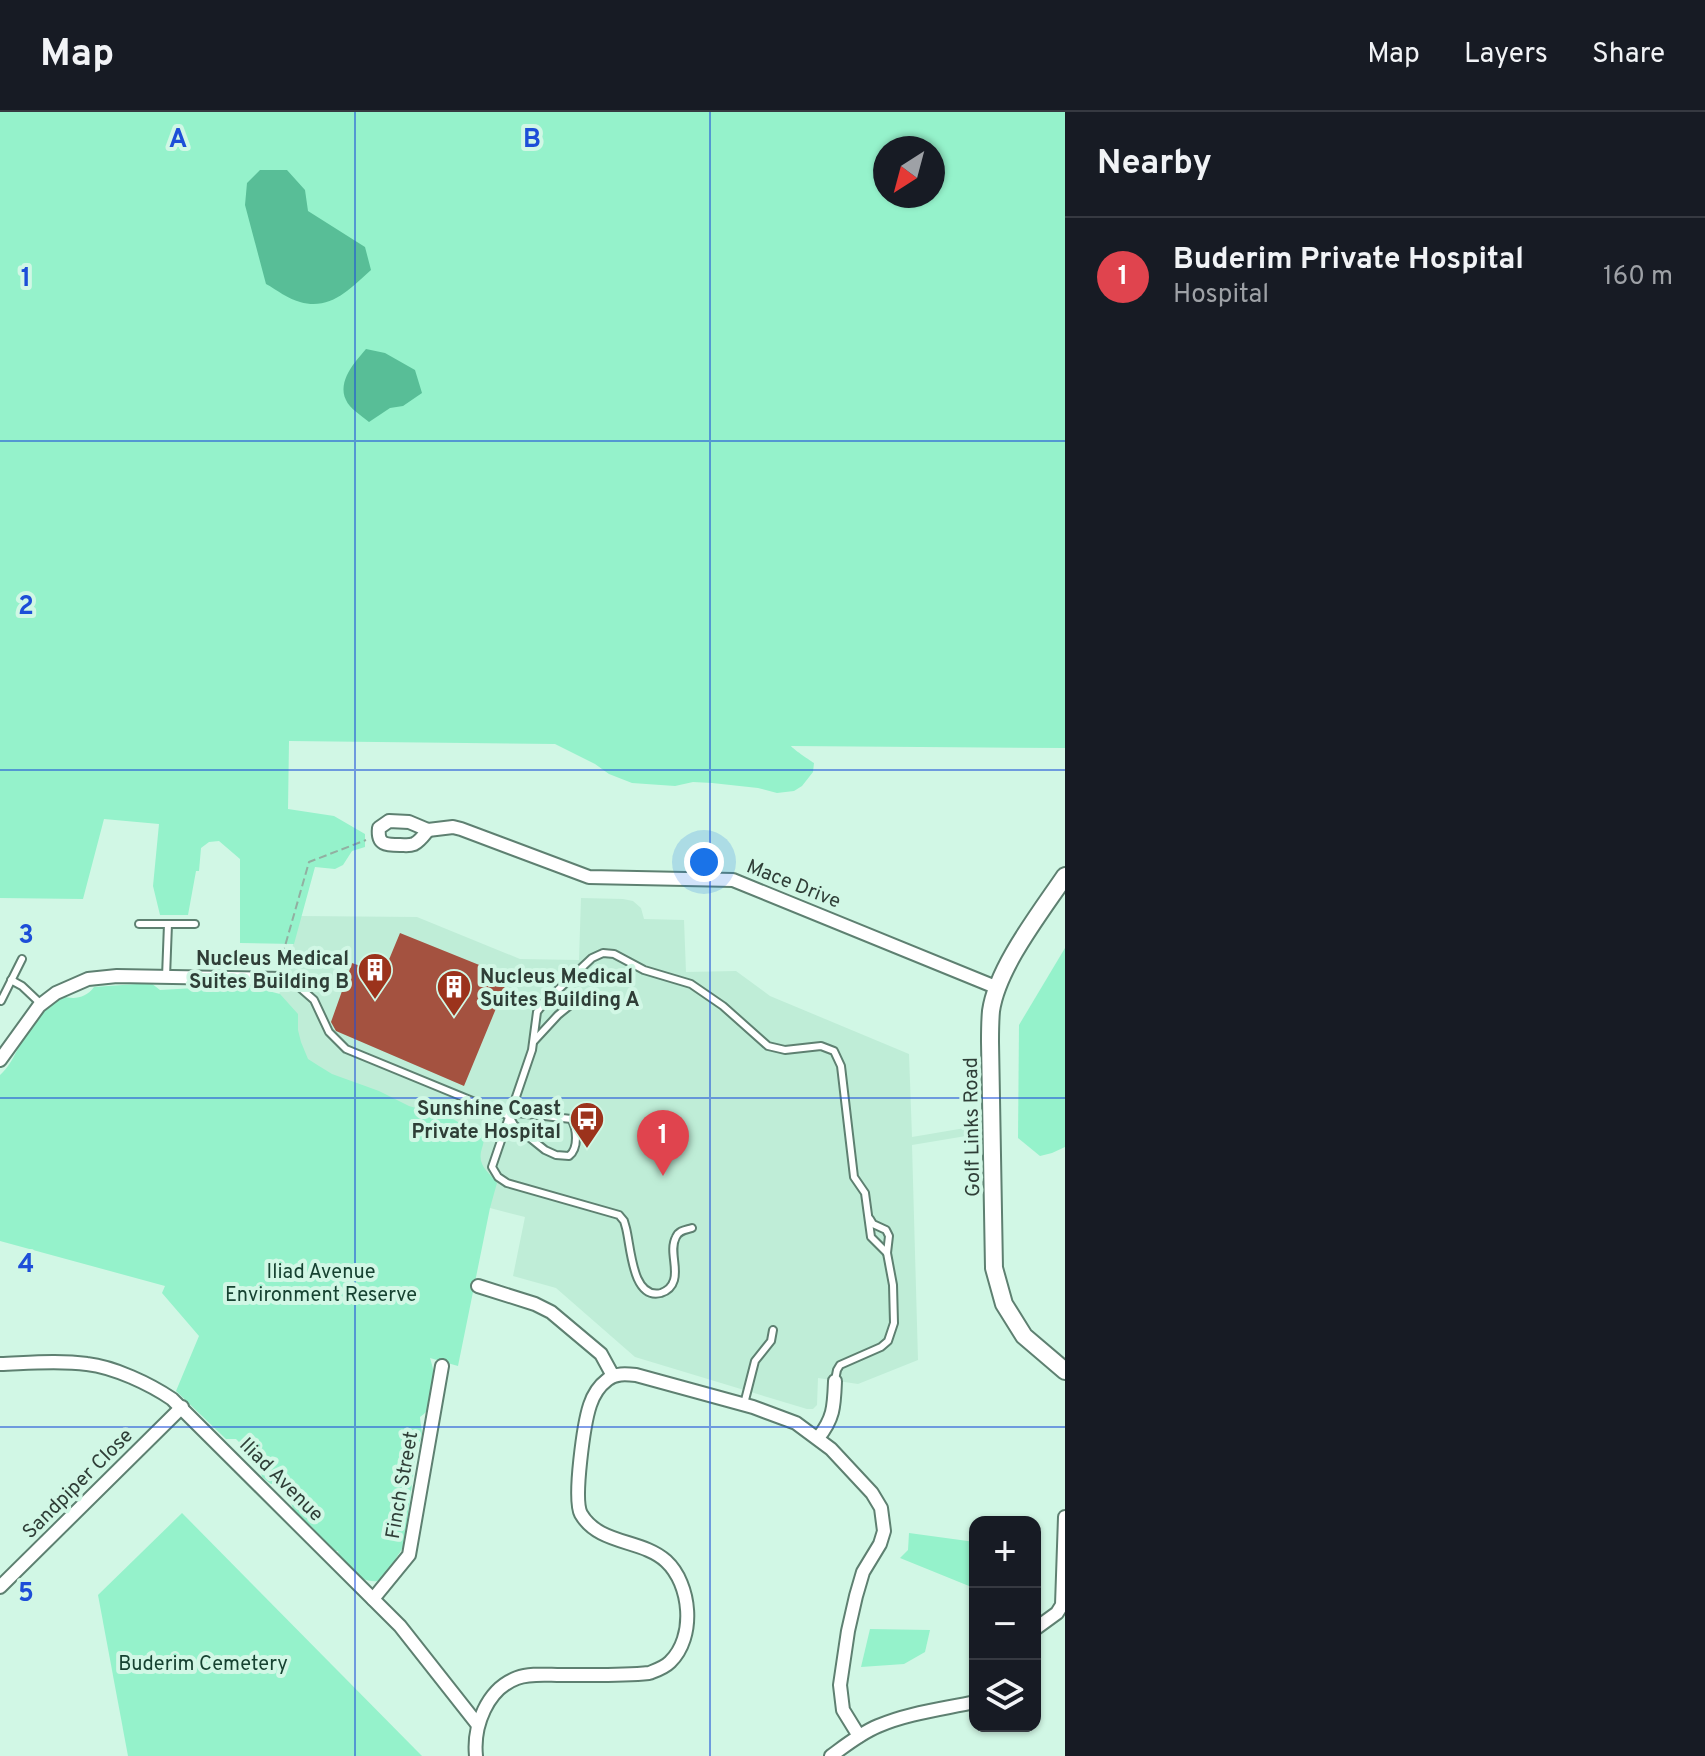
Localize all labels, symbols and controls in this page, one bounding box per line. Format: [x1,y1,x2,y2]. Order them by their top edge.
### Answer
text: Map [40,31,114,80]
text: Map [1367,37,1420,73]
text: Layers [1464,37,1548,73]
text: Share [1592,37,1665,73]
text: A [169,124,187,157]
text: B [523,124,541,157]
north arrow [873,136,945,208]
text: Nearby [1097,143,1212,186]
text: Buderim Private Hospital [1173,242,1524,279]
text: 1 [1118,261,1128,294]
text: 160 m [1603,261,1673,294]
text: 1 [21,263,31,296]
text: Hospital [1173,279,1269,312]
text: 2 [18,591,34,624]
your location [684,842,724,882]
street label: Mace Drive [742,854,844,916]
text: 3 [18,920,34,953]
place label: Nucleus Medical Suites Building B [189,947,349,996]
building icon: Nucleus Medical Suites Building B [356,951,394,1001]
place label: Nucleus Medical Suites Building A [480,965,640,1014]
building icon: Nucleus Medical Suites Building A [435,968,473,1018]
street label: Golf Links Road [959,1057,987,1197]
place label: Sunshine Coast Private Hospital [412,1097,561,1146]
bus stop icon: Sunshine Coast Private Hospital [568,1100,606,1150]
pin: 1 [637,1110,689,1176]
text: 4 [18,1249,34,1282]
park label: Iliad Avenue Environment Reserve [225,1260,417,1309]
street label: Sandpiper Close [18,1424,139,1545]
street label: Finch Street [381,1429,425,1541]
street label: Iliad Avenue [233,1433,328,1528]
map controls [969,1516,1041,1732]
button: + [969,1516,1041,1588]
text: 5 [18,1578,34,1611]
button: − [969,1588,1041,1660]
park label: Buderim Cemetery [118,1652,288,1678]
button: layers [969,1660,1041,1732]

